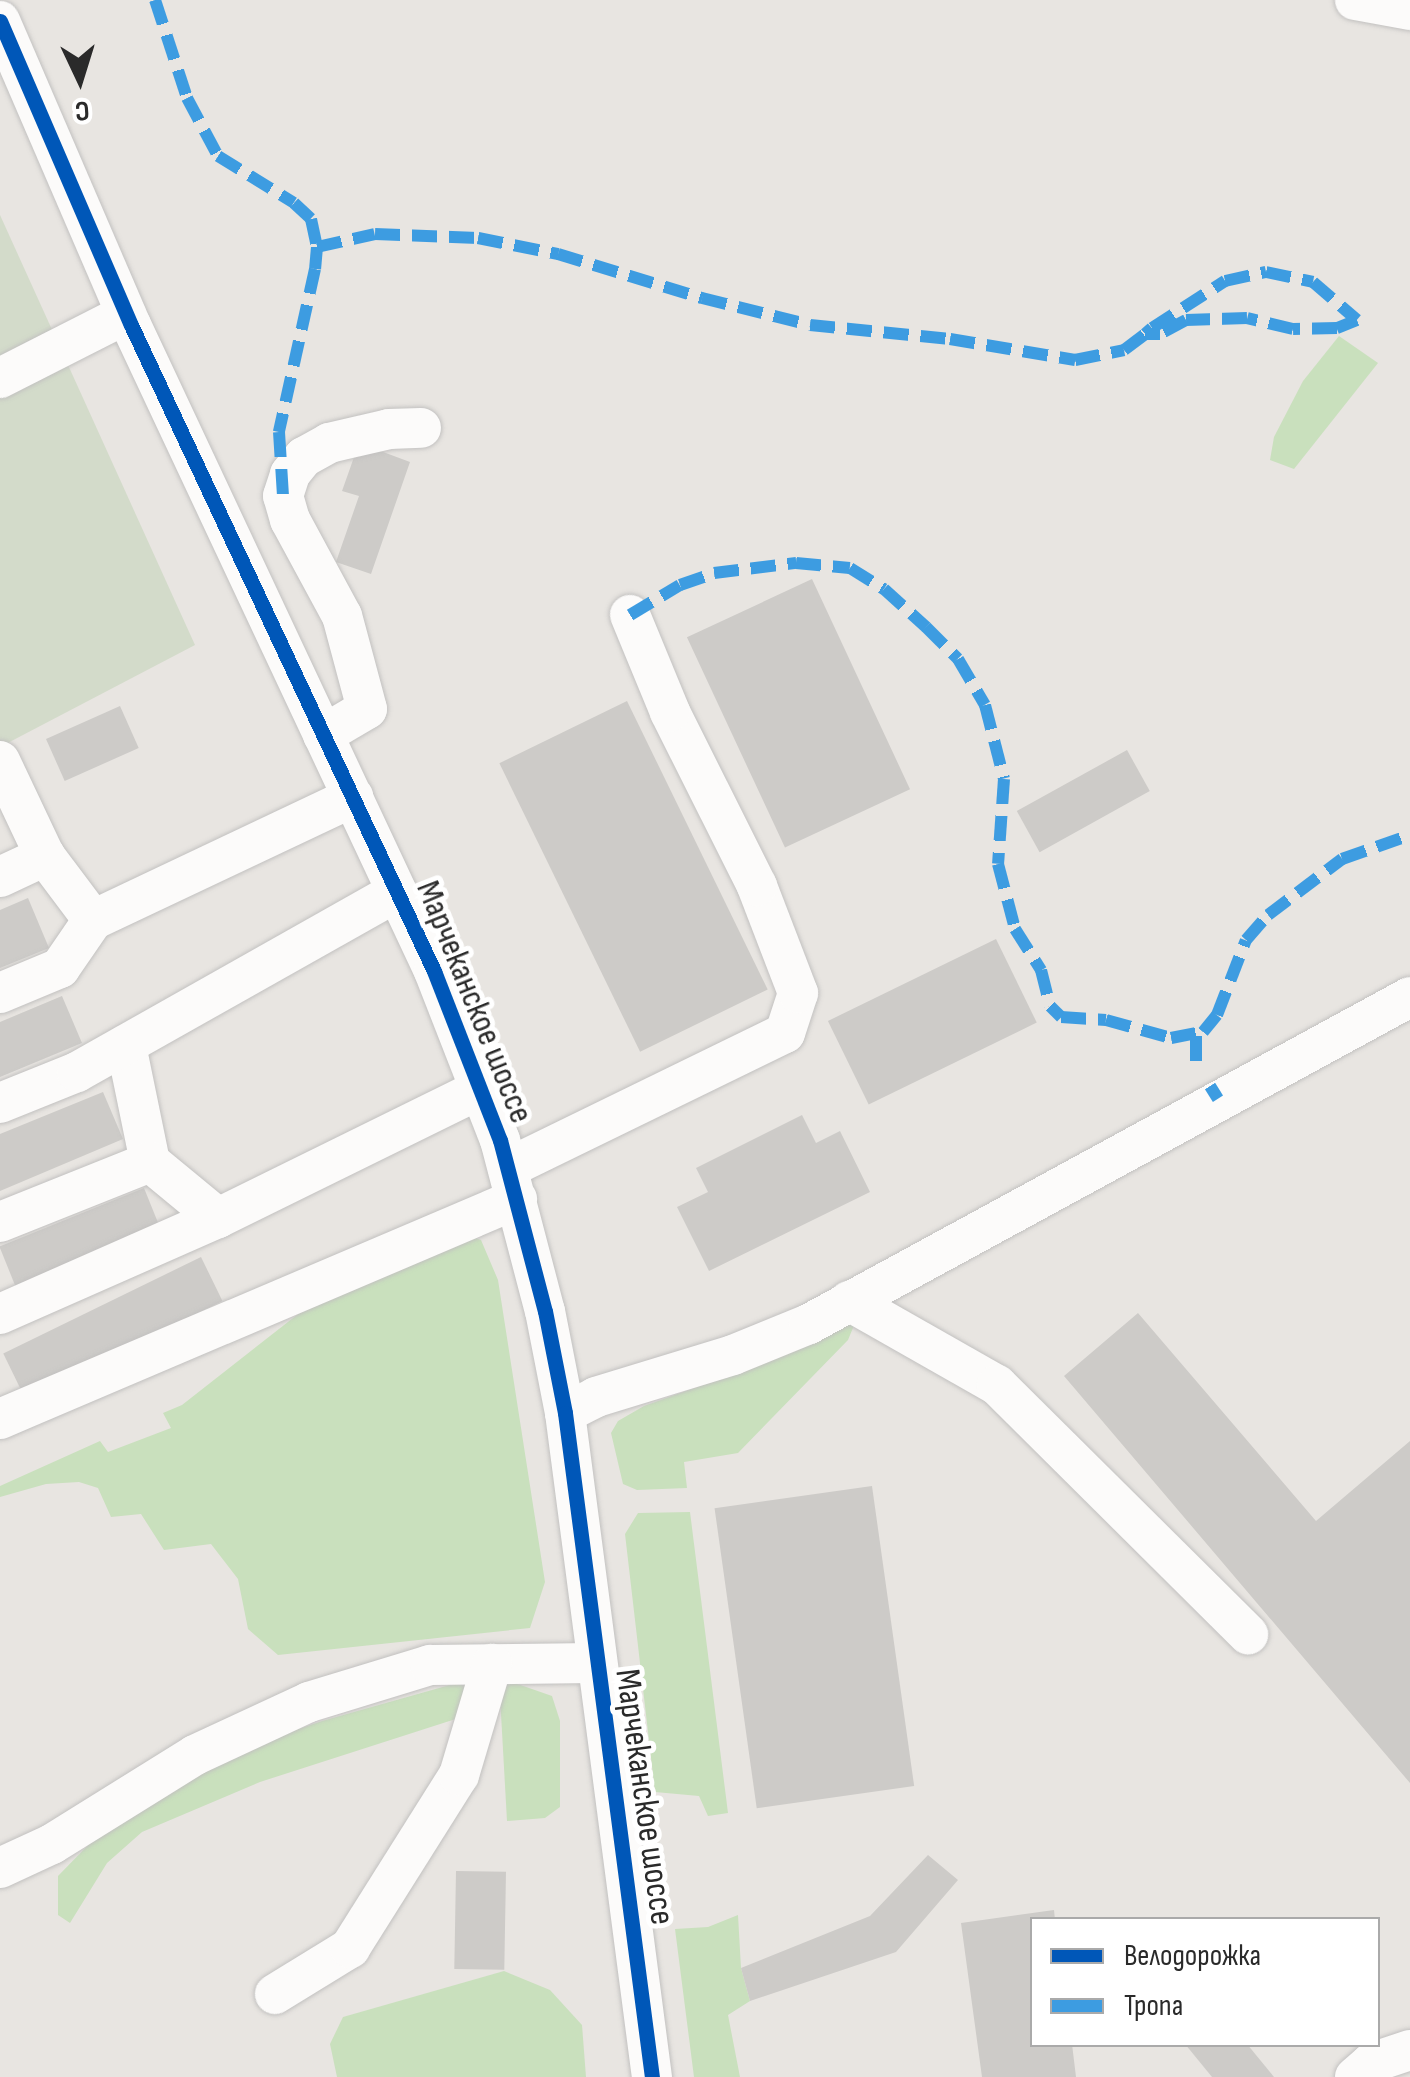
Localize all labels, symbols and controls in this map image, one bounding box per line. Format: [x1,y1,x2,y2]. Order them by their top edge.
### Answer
north arrow [30,30,130,130]
text: С [74,93,90,127]
street label: Марчеканское шоссе [406,875,542,1129]
street label: Марчеканское шоссе [605,1667,683,1927]
legend [1030,1917,1380,2047]
text: Велодорожка [1124,1938,1261,1974]
text: Тропа [1124,1988,1183,2024]

